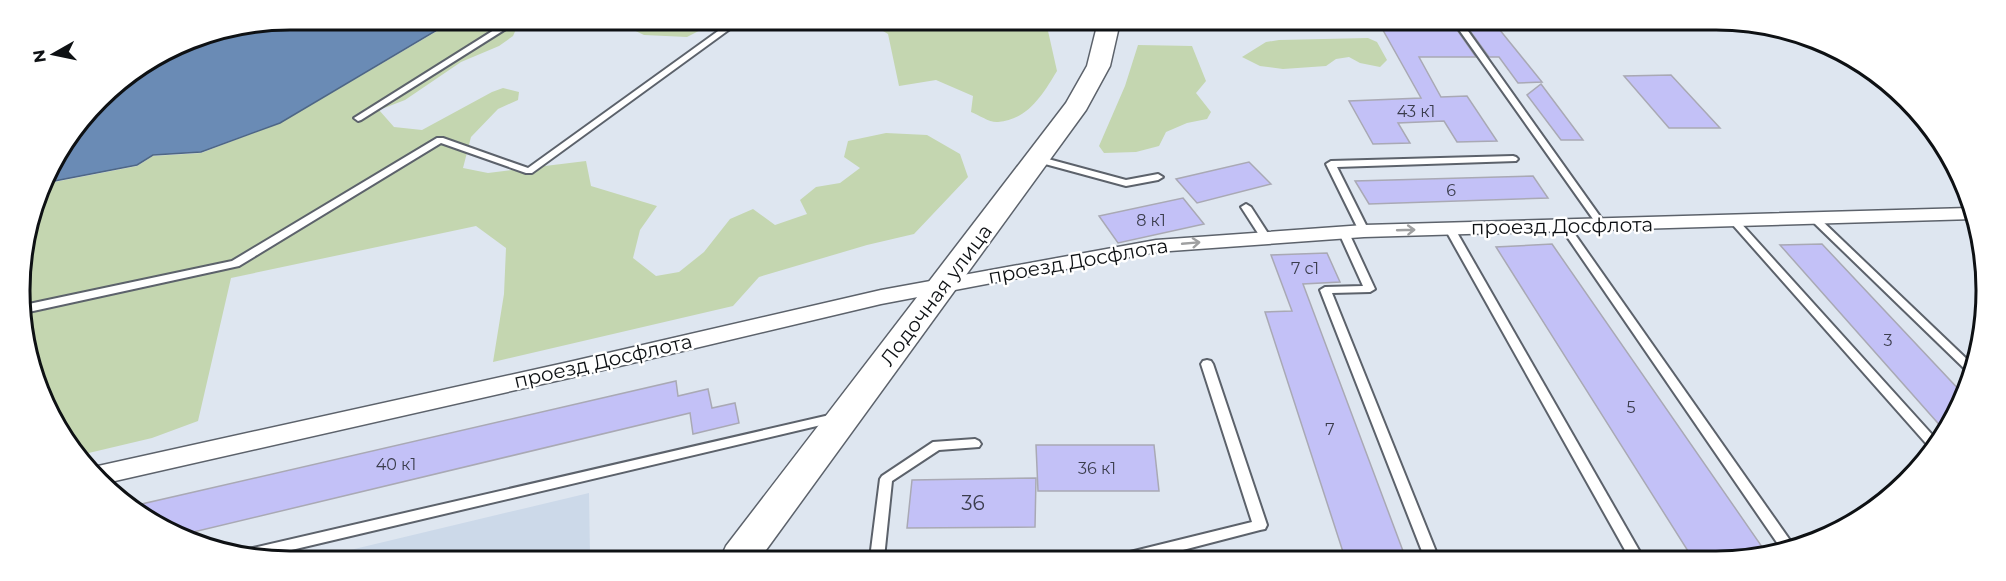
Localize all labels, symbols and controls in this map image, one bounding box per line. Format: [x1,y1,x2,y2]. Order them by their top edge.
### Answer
north arrow [24,24,84,84]
text: N [29,48,50,64]
house number: 43 к1 [1397,102,1435,121]
house number: 6 [1446,181,1456,200]
house number: 8 к1 [1136,211,1166,230]
street label: проезд Досфлота [1471,212,1653,240]
street label: Лодочная улица [875,219,997,371]
one-way arrow [1396,224,1416,236]
street label: проезд Досфлота [986,233,1170,289]
one-way arrow [1180,237,1200,248]
house number: 7 с1 [1291,259,1319,278]
street label: проезд Досфлота [511,329,695,393]
house number: 3 [1883,331,1893,350]
house number: 5 [1626,398,1636,417]
house number: 7 [1325,420,1335,439]
house number: 40 к1 [376,455,416,474]
house number: 36 к1 [1078,459,1116,478]
house number: 36 [961,491,985,515]

